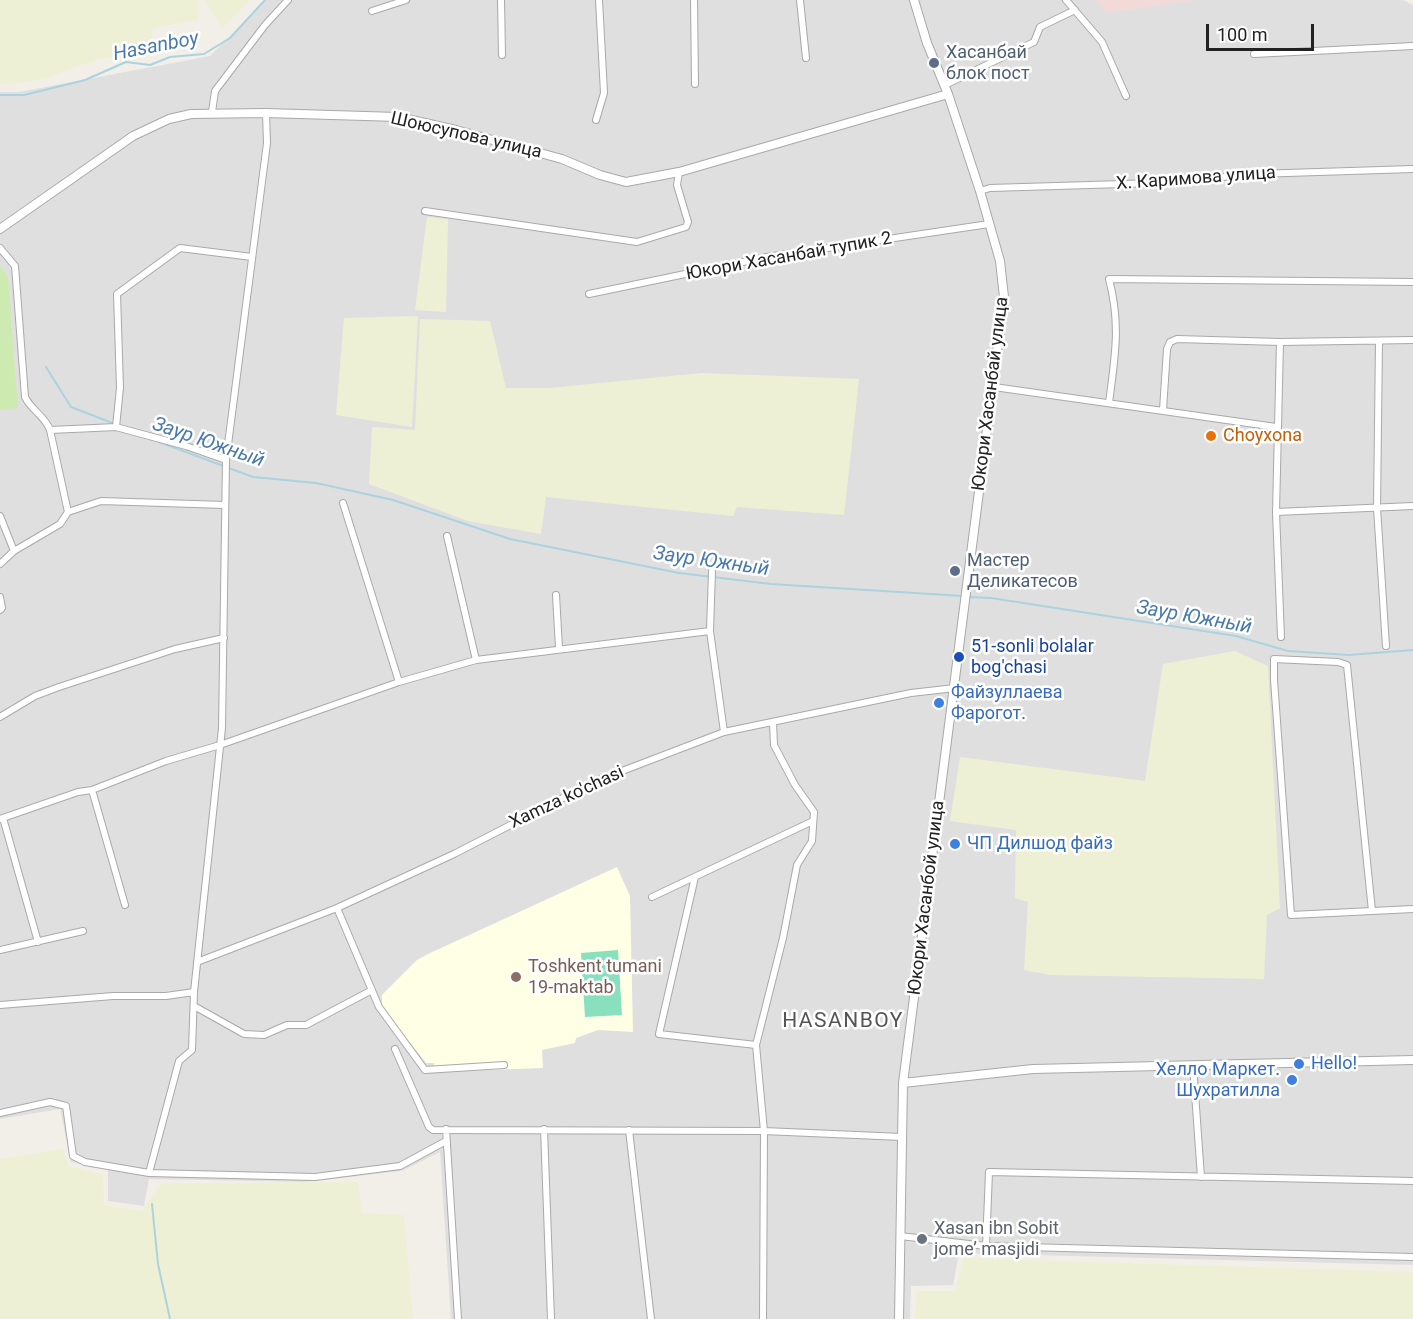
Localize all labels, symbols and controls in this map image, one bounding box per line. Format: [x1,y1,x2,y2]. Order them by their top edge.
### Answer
scale bar [1209,12,1317,50]
text: 100 m [1217,24,1268,45]
water label: Hasanboy [111,27,201,67]
place label: Хасанбай блок пост [946,42,1030,84]
marker: Хасанбай блок пост [927,56,941,70]
street label: Шоюсупова улица [388,108,544,164]
street label: Х. Каримова улица [1115,163,1277,195]
street label: Юкори Хасанбай тупик 2 [684,228,894,286]
street label: Юкори Хасанбай улица [968,296,1014,492]
water label: Заур Южный [149,413,267,473]
place label: Choyxona [1223,425,1302,447]
marker: Choyxona [1204,429,1218,443]
water label: Заур Южный [652,542,770,582]
place label: Мастер Деликатесов [967,550,1078,592]
marker: Мастер Деликатесов [948,564,962,578]
water label: Заур Южный [1134,596,1254,640]
place label: 51-sonli bolalar bog'chasi [971,636,1094,678]
marker: 51-sonli bolalar bog'chasi [952,650,966,664]
place label: Файзуллаева Фарогот. [951,682,1063,724]
marker: Файзуллаева Фарогот. [932,696,946,710]
street label: Xamza ko'chasi [506,762,628,834]
street label: Юкори Хасанбой улица [904,799,950,997]
place label: ЧП Дилшод файз [967,833,1113,855]
marker: ЧП Дилшод файз [948,837,962,851]
place label: Toshkent tumani 19-maktab [528,956,662,998]
marker: Toshkent tumani 19-maktab [509,970,523,984]
district label: HASANBOY [782,1009,904,1035]
place label: Hello! [1311,1053,1357,1075]
marker: Hello! [1292,1057,1306,1071]
place label: Хелло Маркет. Шухратилла [1156,1059,1280,1102]
marker: Хелло Маркет. Шухратилла [1285,1073,1299,1087]
place label: Xasan ibn Sobit jome’ masjidi [934,1218,1059,1260]
marker: Xasan ibn Sobit jome’ masjidi [915,1232,929,1246]

